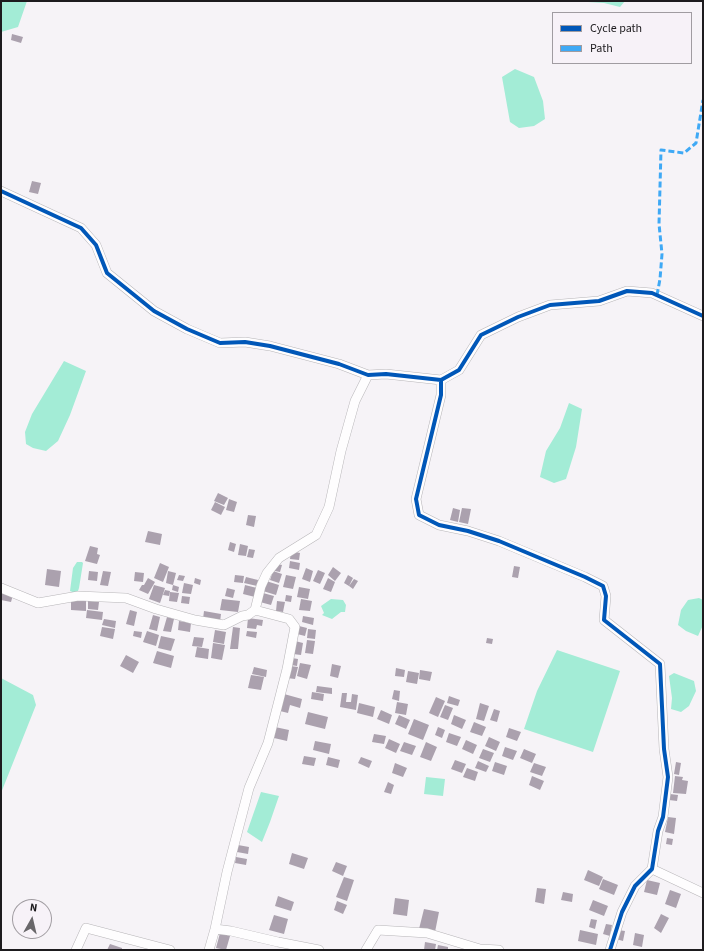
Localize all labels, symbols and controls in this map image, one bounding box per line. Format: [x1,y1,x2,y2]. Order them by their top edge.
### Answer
legend [552,12,692,64]
text: Cycle path [590,20,642,37]
text: Path [590,40,613,57]
north arrow [12,899,52,939]
text: N [29,900,38,916]

